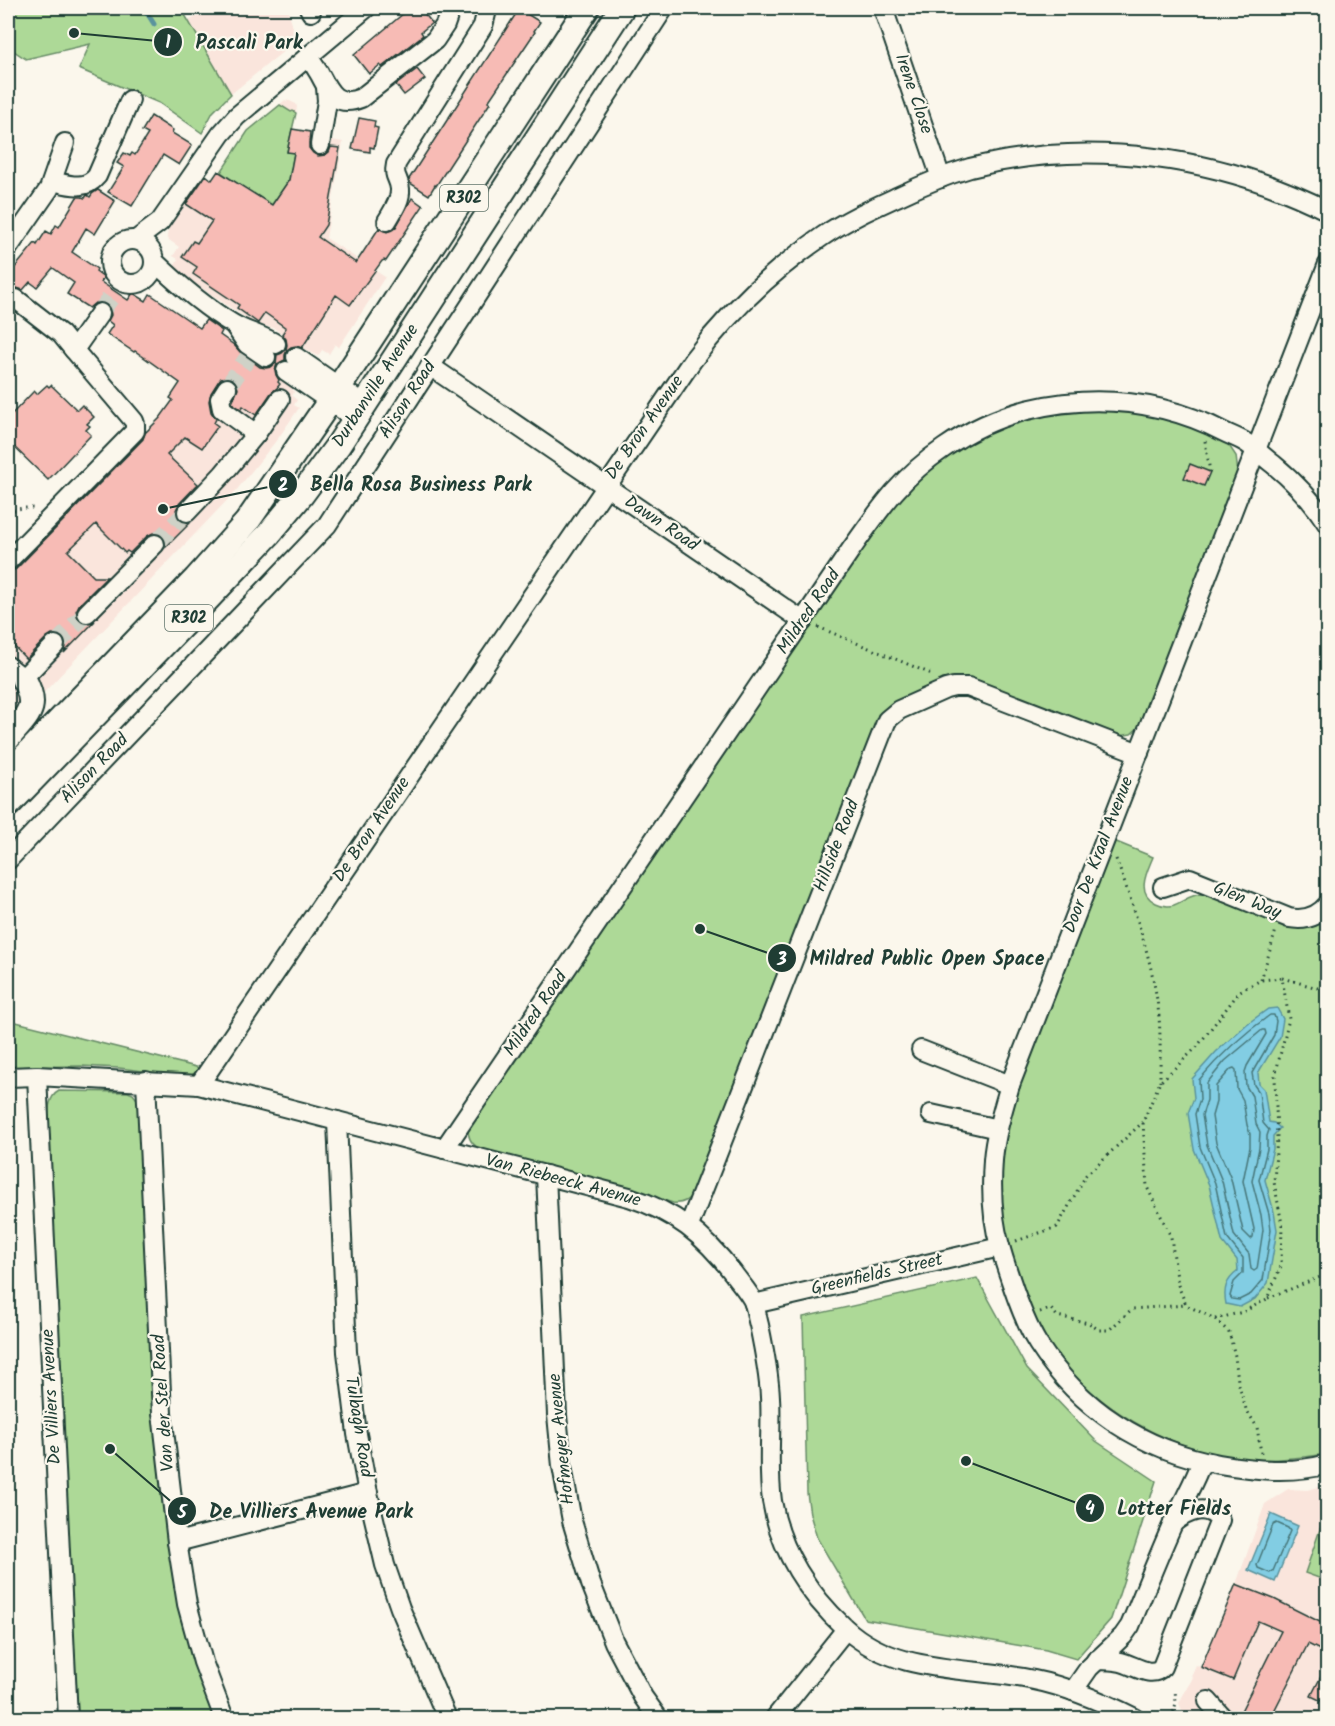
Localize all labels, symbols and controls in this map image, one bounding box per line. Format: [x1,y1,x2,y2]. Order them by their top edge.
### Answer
callout: Pascali Park [153,23,314,61]
text: Pascali Park [196,28,304,60]
text: 1 [165,29,171,58]
street label: Irene Close [886,50,940,138]
road number: R302 [440,185,488,211]
street label: Durbanville Avenue [325,318,427,454]
street label: Alison Road [372,354,445,445]
street label: De Bron Avenue [598,370,692,486]
callout: Bella Rosa Business Park [268,465,544,503]
text: Bella Rosa Business Park [310,470,533,502]
text: 2 [278,472,288,501]
street label: Dawn Road [618,488,705,560]
street label: Mildred Road [770,562,849,661]
road number: R302 [165,605,213,631]
street label: Alison Road [54,726,137,811]
street label: De Bron Avenue [326,771,418,889]
street label: Door De Kraal Avenue [1056,772,1142,938]
street label: Hillside Road [806,794,868,897]
street label: Glen Way [1209,874,1286,928]
callout: Mildred Public Open Space [767,939,1056,977]
text: Mildred Public Open Space [809,944,1045,976]
text: 3 [776,946,787,975]
street label: Mildred Road [497,964,576,1063]
street label: Van Riebeeck Avenue [482,1146,644,1216]
street label: Greenfields Street [808,1246,947,1304]
street label: De Villiers Avenue [34,1328,70,1466]
street label: Van der Stel Road [145,1332,183,1473]
street label: Hofmeyer Avenue [541,1372,583,1506]
street label: Tulbagh Road [336,1374,380,1481]
callout: Lotter Fields [1075,1489,1243,1527]
callout: De Villiers Avenue Park [167,1492,425,1530]
text: Lotter Fields [1117,1494,1232,1526]
text: 4 [1085,1495,1095,1524]
text: De Villiers Avenue Park [209,1497,414,1529]
text: 5 [176,1499,188,1528]

